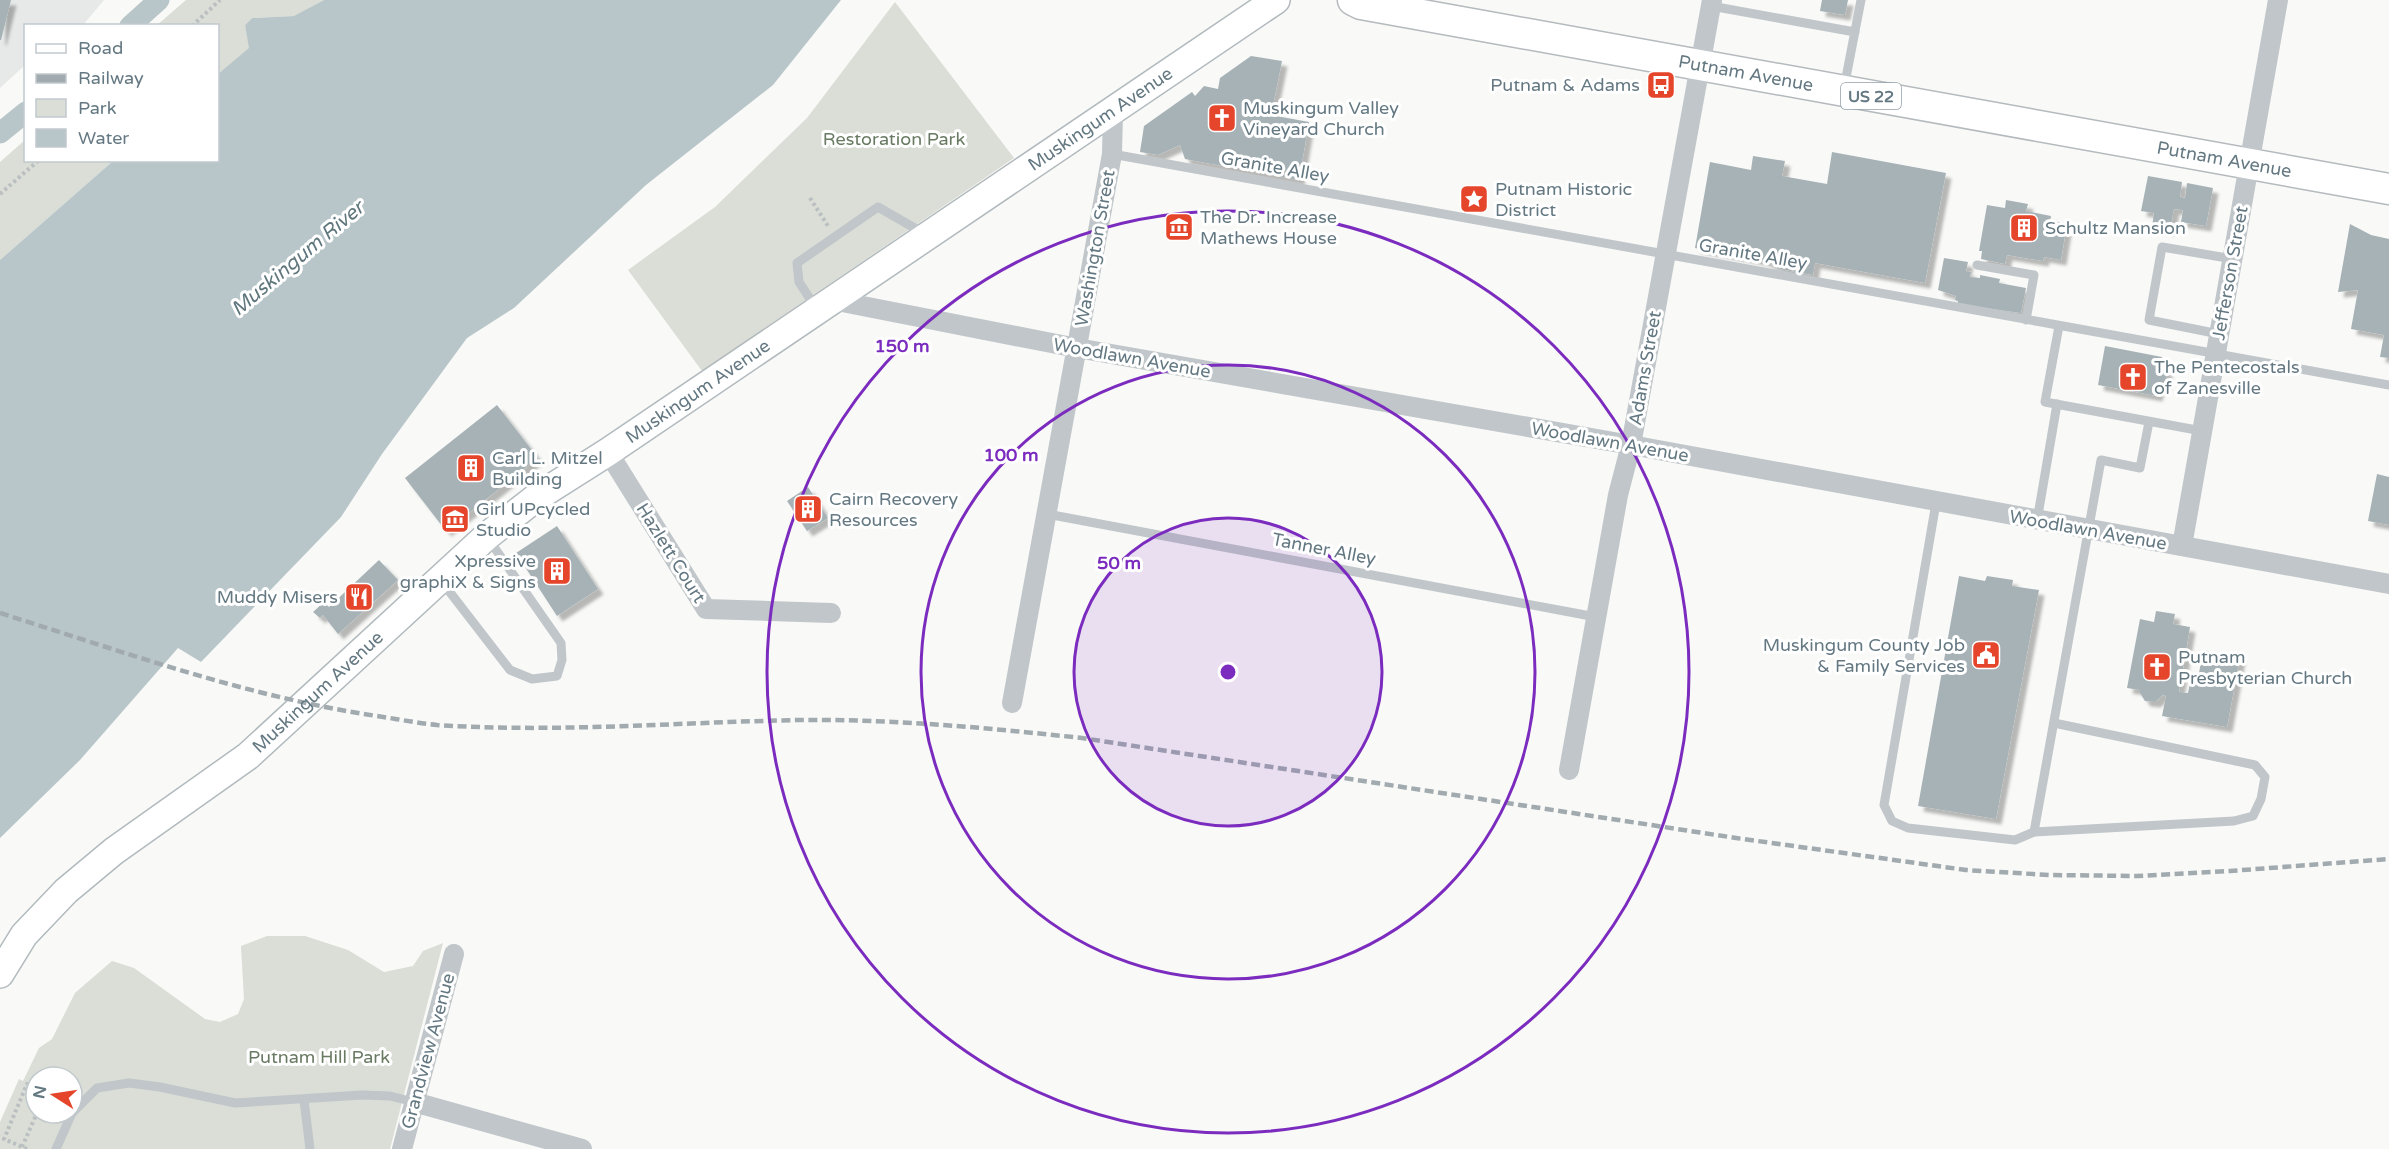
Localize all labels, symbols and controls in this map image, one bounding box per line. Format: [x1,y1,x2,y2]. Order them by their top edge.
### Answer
legend [24,24,219,162]
text: Road [78,37,123,59]
street label: Putnam Avenue [1677,50,1815,96]
street label: Muskingum Avenue [1024,62,1177,176]
text: Railway [78,67,144,89]
bus stop icon: Putnam & Adams [1645,69,1677,101]
place label: Putnam & Adams [1490,74,1640,96]
road number: US 22 [1841,83,1901,109]
text: Park [78,97,117,119]
place label: Muskingum Valley Vineyard Church [1243,97,1399,140]
church icon: Muskingum Valley Vineyard Church [1206,102,1238,134]
text: Water [78,127,129,149]
park label: Restoration Park [823,128,965,150]
street label: Putnam Avenue [2155,136,2293,182]
street label: Granite Alley [1219,147,1331,187]
street label: Washington Street [1070,168,1120,328]
place label: Putnam Historic District [1495,178,1632,221]
place icon: Putnam Historic District [1458,183,1490,215]
water label: Muskingum River [226,195,371,321]
street label: Jefferson Street [2207,204,2253,342]
place label: The Dr. Increase Mathews House [1200,206,1337,249]
museum icon: The Dr. Increase Mathews House [1163,211,1195,243]
building icon: Schultz Mansion [2008,212,2040,244]
place label: Schultz Mansion [2045,217,2186,239]
street label: Granite Alley [1697,234,1809,274]
street label: Adams Street [1624,309,1666,427]
street label: Woodlawn Avenue [1052,333,1212,383]
street label: Muskingum Avenue [621,335,774,448]
text: 150 m [874,335,930,357]
place label: The Pentecostals of Zanesville [2154,356,2300,399]
church icon: The Pentecostals of Zanesville [2117,361,2149,393]
street label: Woodlawn Avenue [1530,417,1690,467]
text: 100 m [983,444,1039,466]
place label: Carl L. Mitzel Building [492,447,603,490]
building icon: Carl L. Mitzel Building [455,452,487,484]
place label: Cairn Recovery Resources [829,488,958,531]
building icon: Cairn Recovery Resources [792,493,824,525]
place label: Girl UPcycled Studio [476,498,590,541]
street label: Hazlett Court [632,499,711,607]
museum icon: Girl UPcycled Studio [439,503,471,535]
street label: Woodlawn Avenue [2008,505,2168,555]
street label: Tanner Alley [1270,528,1378,570]
place label: Xpressive graphiX & Signs [400,550,536,593]
text: 50 m [1097,552,1141,574]
building icon: Xpressive graphiX & Signs [541,555,573,587]
restaurant icon: Muddy Misers [343,581,375,613]
place label: Muddy Misers [217,586,338,608]
street label: Muskingum Avenue [248,626,388,758]
place label: Muskingum County Job & Family Services [1763,634,1965,677]
public building icon: Muskingum County Job & Family Services [1970,639,2002,671]
place label: Putnam Presbyterian Church [2178,646,2352,689]
church icon: Putnam Presbyterian Church [2141,651,2173,683]
centre of rings [1218,662,1238,682]
street label: Grandview Avenue [397,971,459,1131]
park label: Putnam Hill Park [248,1046,390,1068]
north arrow [24,1065,84,1125]
text: N [29,1084,51,1100]

